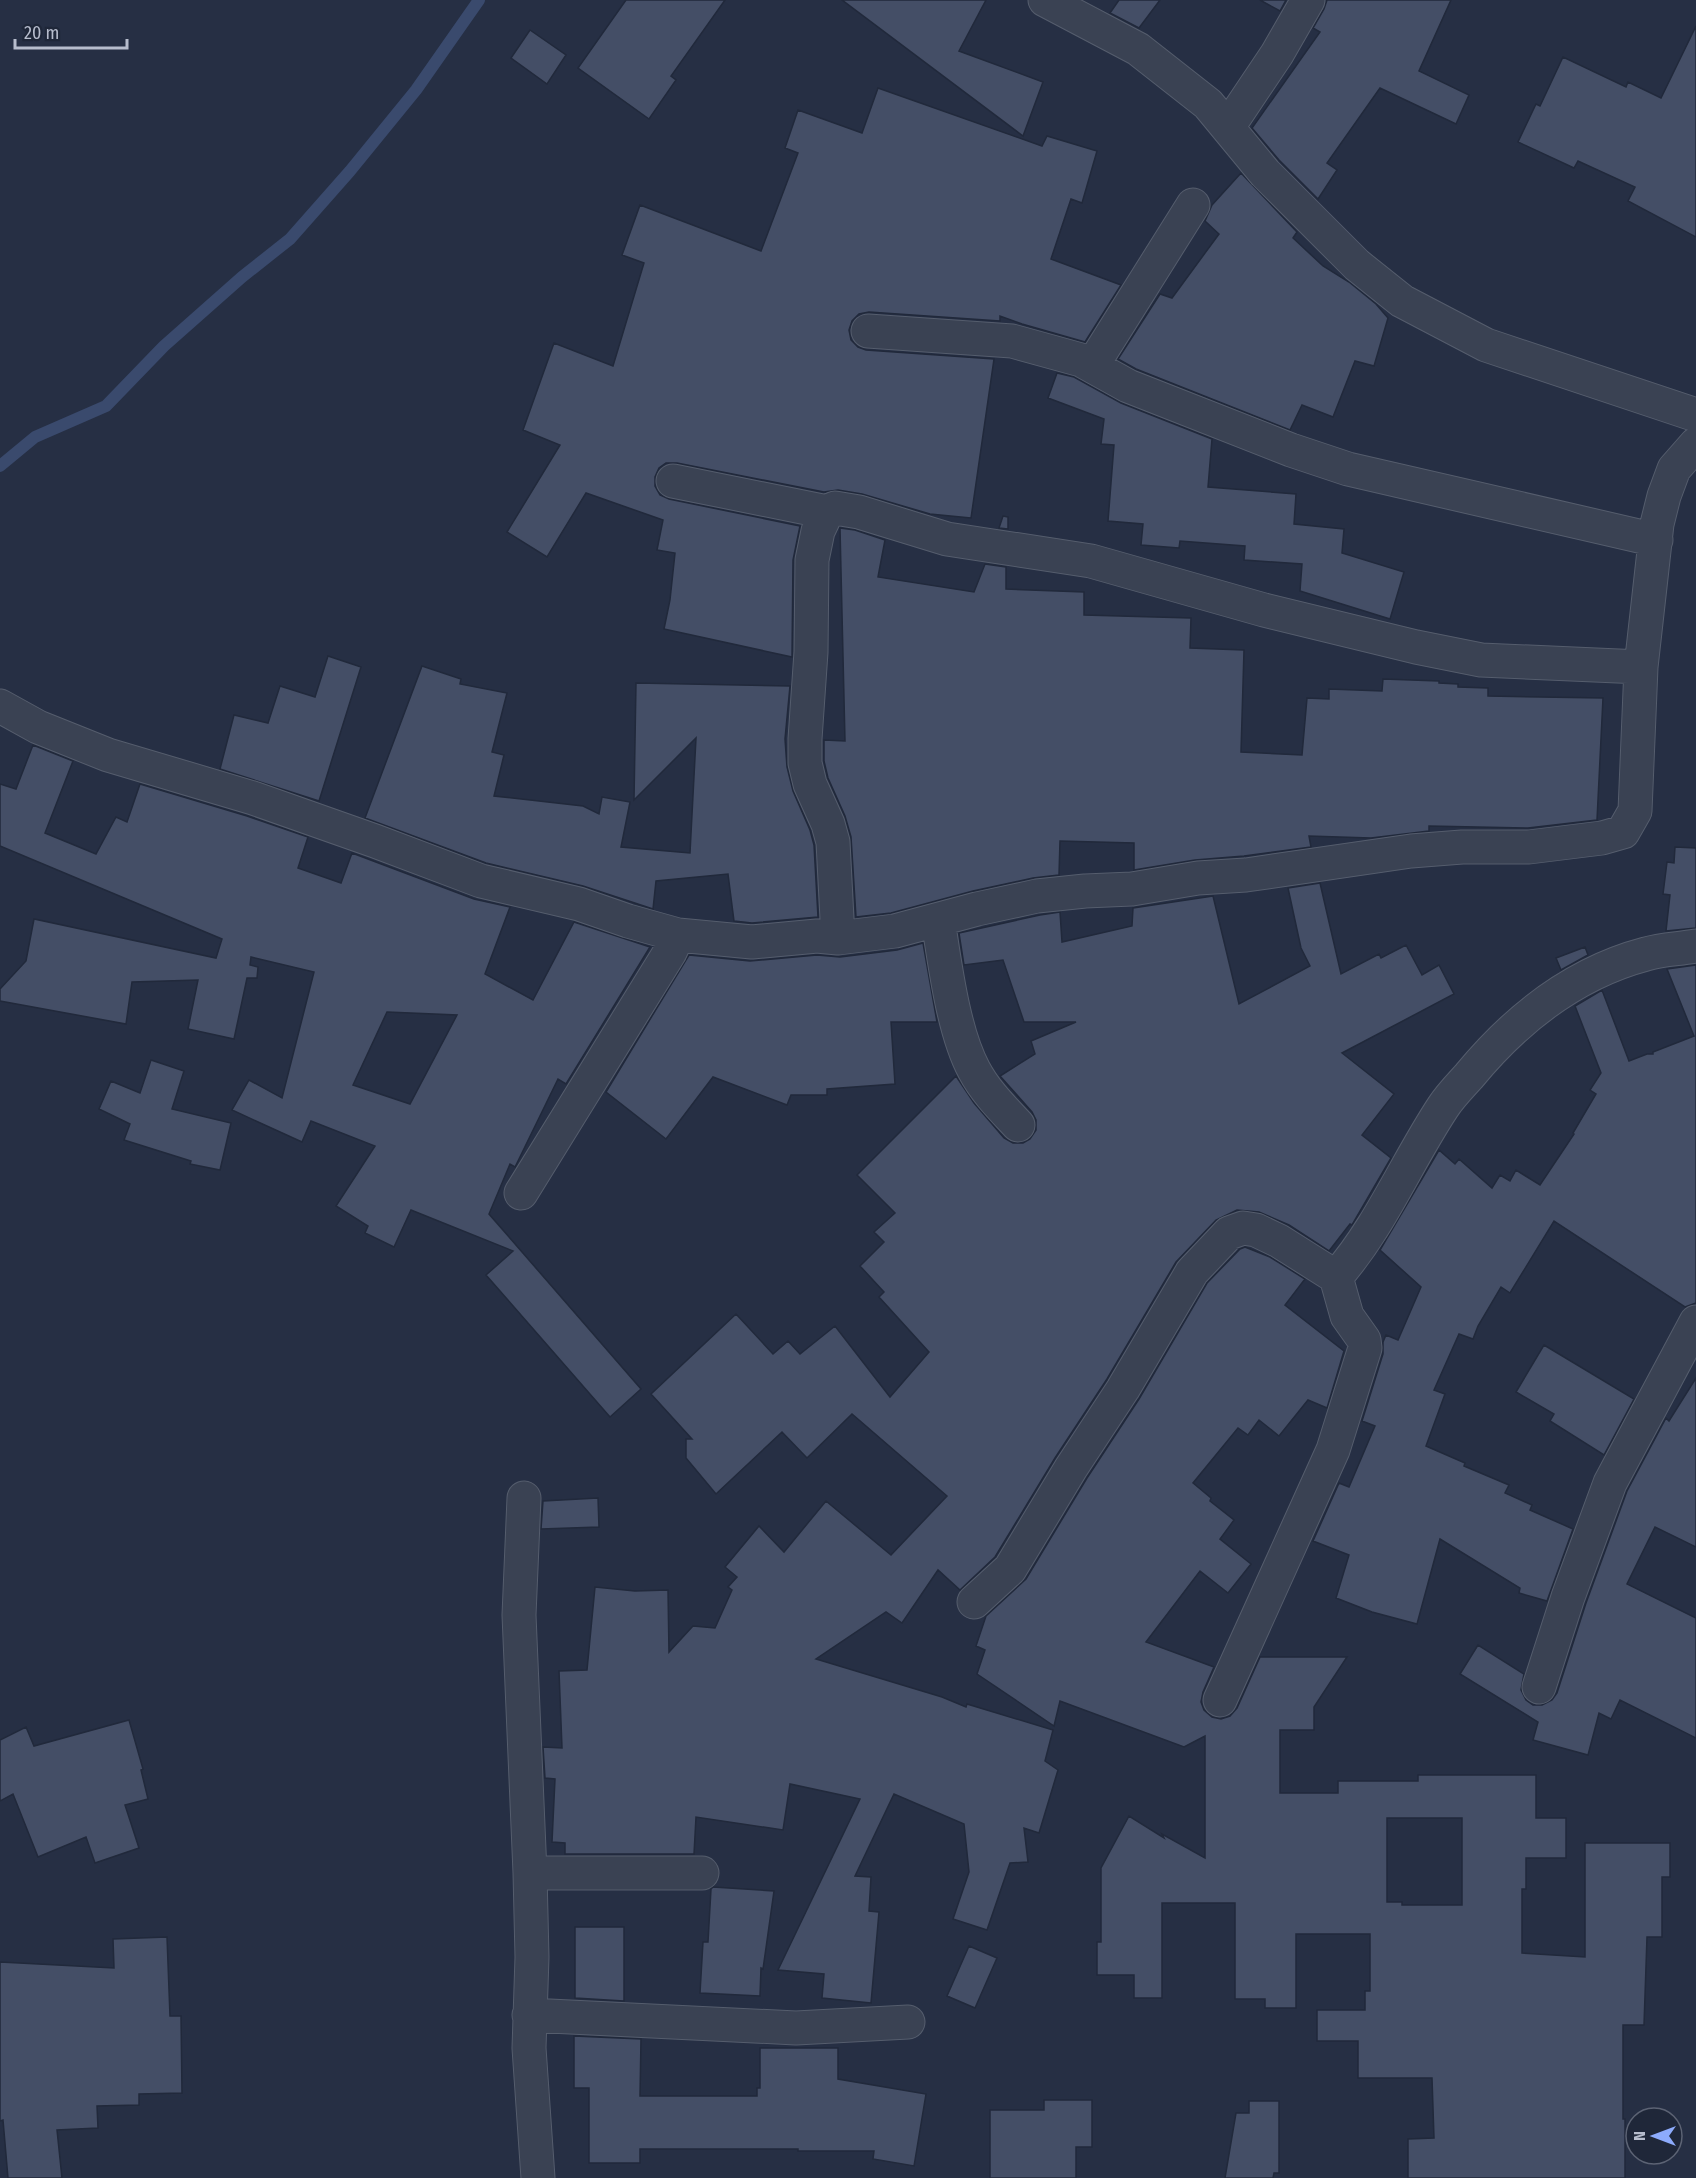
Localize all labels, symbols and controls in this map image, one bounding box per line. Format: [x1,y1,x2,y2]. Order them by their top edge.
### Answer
scale bar [15,12,128,50]
text: 20 m [24,22,59,44]
north arrow [1624,2106,1684,2166]
text: N [1630,2131,1649,2141]

